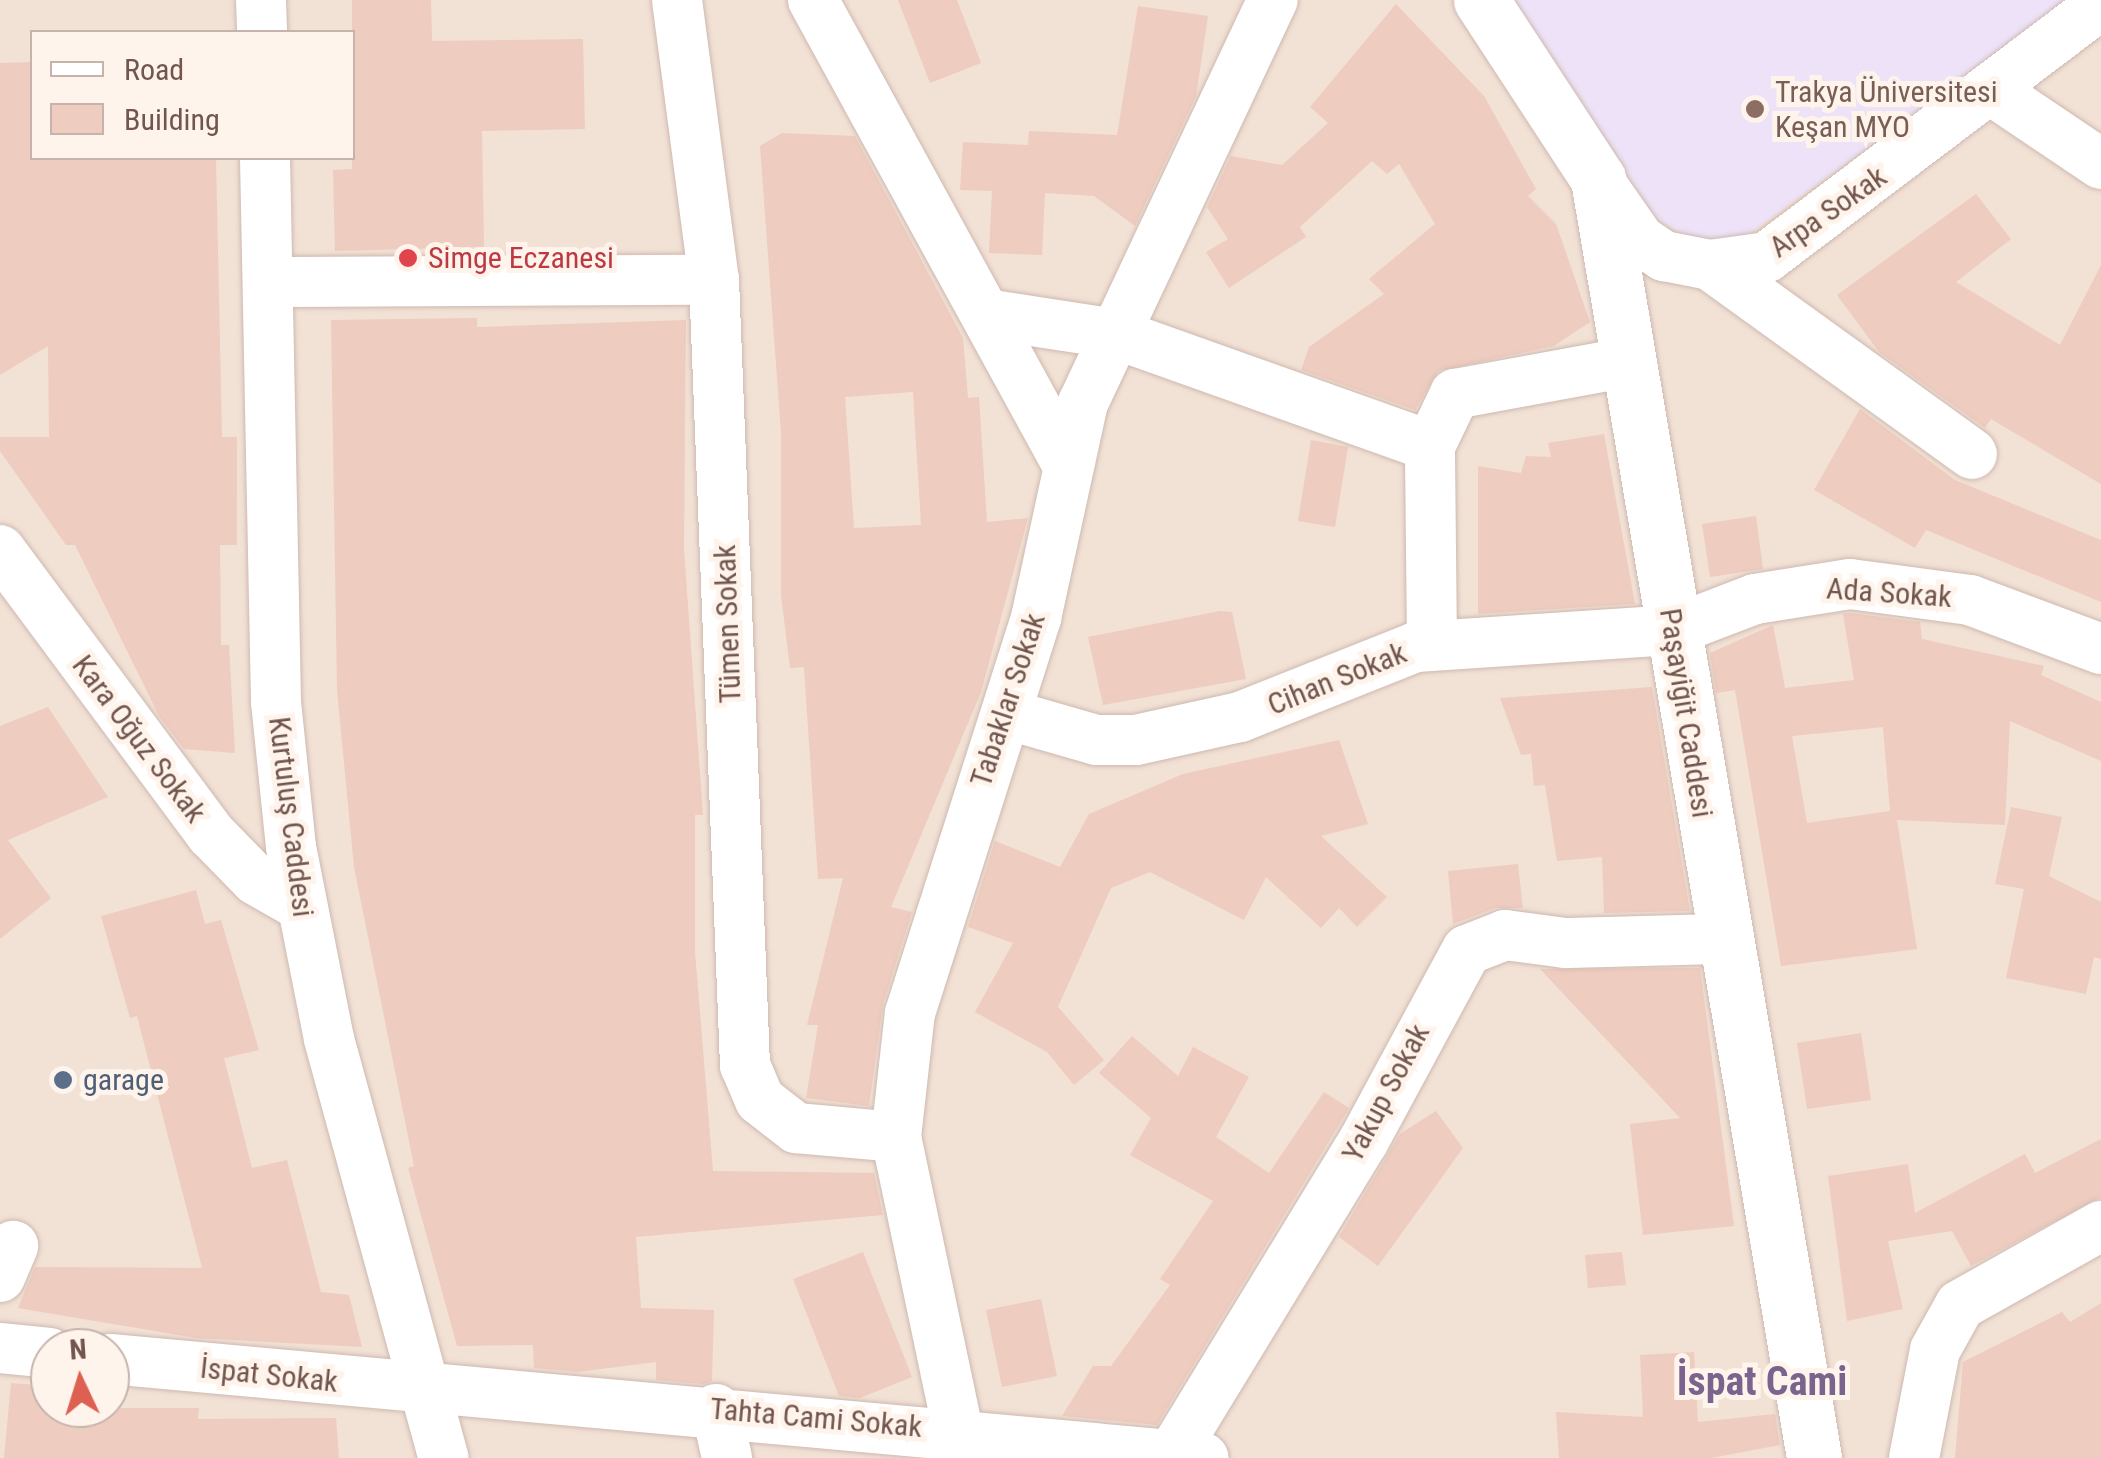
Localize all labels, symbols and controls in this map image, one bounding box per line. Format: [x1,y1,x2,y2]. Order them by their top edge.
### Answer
legend [30,30,355,160]
text: Road [124,52,184,87]
place label: Trakya Üniversitesi Keşan MYO [1775,74,1998,144]
marker: Trakya Üniversitesi Keşan MYO [1744,98,1766,120]
text: Building [124,102,220,137]
street label: Arpa Sokak [1763,159,1893,265]
place label: Simge Eczanesi [428,240,614,276]
marker: Simge Eczanesi [397,247,419,269]
street label: Tümen Sokak [707,544,749,704]
street label: Ada Sokak [1825,571,1953,615]
street label: Paşayiğit Caddesi [1652,606,1720,820]
street label: Tabaklar Sokak [963,609,1053,791]
street label: Cihan Sokak [1262,635,1412,723]
street label: Kara Oğuz Sokak [64,648,214,830]
street label: Kurtuluş Caddesi [261,715,321,919]
street label: Yakup Sokak [1335,1018,1437,1168]
place label: garage [83,1062,164,1098]
marker: garage [52,1069,74,1091]
north arrow [30,1328,130,1428]
text: N [68,1333,88,1367]
street label: İspat Sokak [198,1350,340,1400]
district label: İspat Cami [1677,1358,1847,1406]
street label: Tahta Cami Sokak [708,1391,924,1445]

